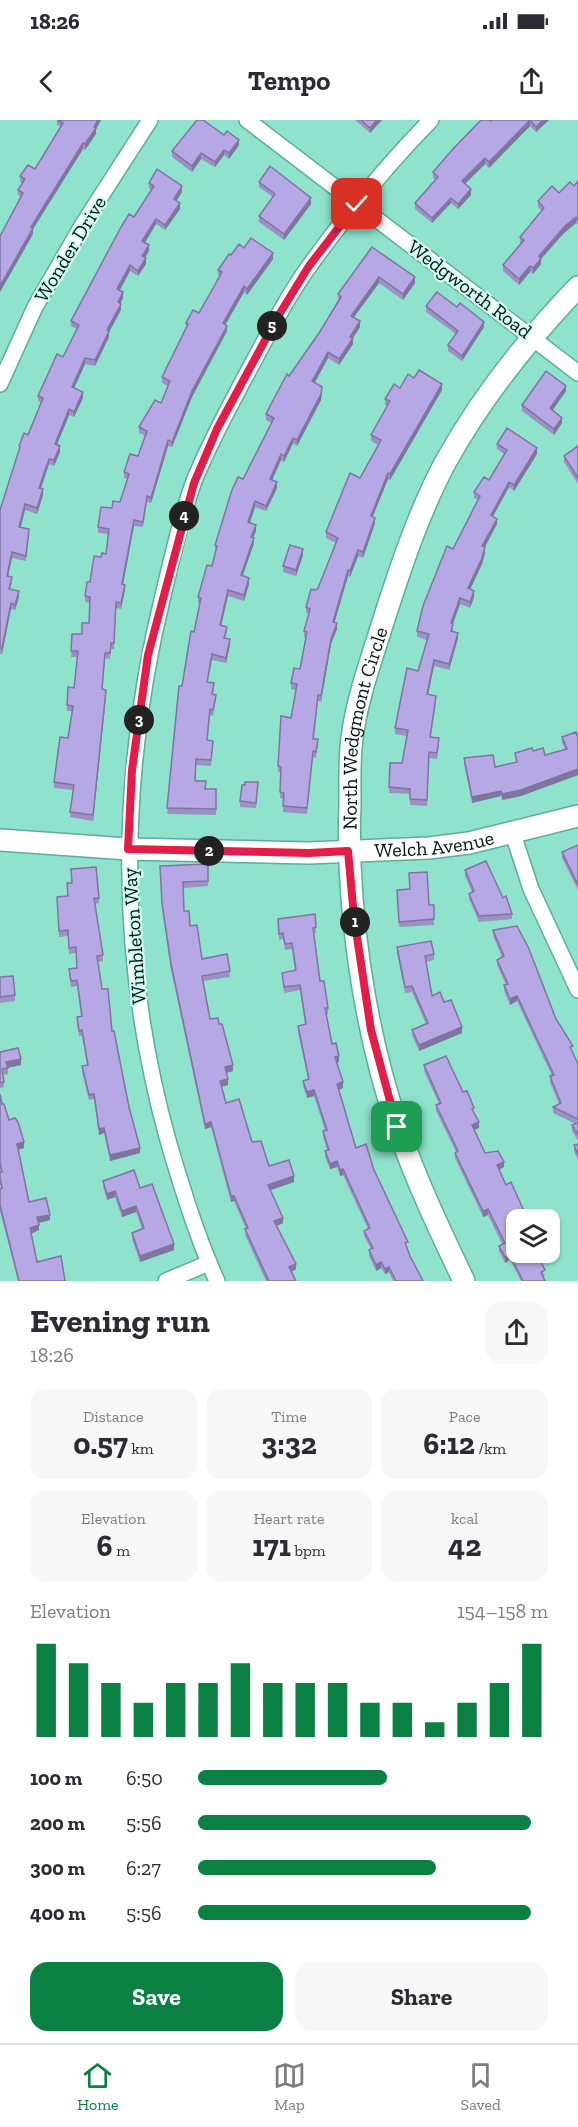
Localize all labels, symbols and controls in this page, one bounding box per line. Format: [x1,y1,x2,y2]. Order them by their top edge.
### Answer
text: 18:26 [30,8,80,35]
icon: back [30,65,63,98]
text: Tempo [248,65,330,97]
icon: share [515,65,548,98]
pin [331,178,382,229]
icon: check [340,187,373,220]
street label: Wonder Drive [29,192,111,306]
street label: Wedgworth Road [403,235,537,343]
pin: 5 [257,311,287,341]
text: 5 [268,316,276,335]
pin: 4 [169,501,199,531]
text: 4 [179,506,189,525]
street label: North Wedgmont Circle [337,624,393,830]
pin: 3 [124,705,154,735]
text: 3 [135,710,143,729]
street label: Welch Avenue [374,825,496,862]
pin: 2 [194,836,224,866]
text: 2 [205,841,213,860]
street label: Wimbleton Way [117,866,151,1005]
pin: 1 [340,907,370,937]
text: 1 [352,912,358,931]
pin [371,1101,422,1152]
icon: arrive [380,1110,413,1143]
map controls [506,1209,560,1263]
button: layers [506,1209,560,1263]
text: Evening run [30,1301,210,1340]
button: share [485,1301,548,1364]
text: 18:26 [30,1343,74,1367]
text: Distance [83,1407,144,1426]
text: Time [271,1407,307,1426]
text: Pace [449,1407,481,1426]
text: 0.57 [73,1426,128,1462]
text: 3:32 [261,1426,317,1462]
text: 6:12 [423,1426,475,1462]
text: km [128,1439,154,1458]
text: /km [475,1439,506,1458]
text: Elevation [81,1509,146,1528]
text: Heart rate [253,1509,325,1528]
text: kcal [451,1509,478,1528]
text: 6 [97,1528,113,1564]
text: 171 [252,1528,291,1564]
text: 42 [448,1528,481,1564]
text: m [113,1541,130,1560]
text: bpm [291,1541,326,1560]
text: Elevation [30,1599,111,1623]
text: 154–158 m [457,1599,548,1623]
text: 100 m [30,1766,82,1790]
text: 6:50 [126,1766,163,1790]
text: 200 m [30,1811,85,1835]
text: 5:56 [126,1811,162,1835]
text: 300 m [30,1856,85,1880]
text: 6:27 [126,1856,161,1880]
text: 400 m [30,1901,86,1925]
text: 5:56 [126,1901,162,1925]
button: Save [30,1962,283,2031]
button: Share [295,1962,548,2031]
tab: Home [77,2059,119,2114]
tab: Map [273,2059,306,2114]
tab: Saved [461,2059,501,2114]

